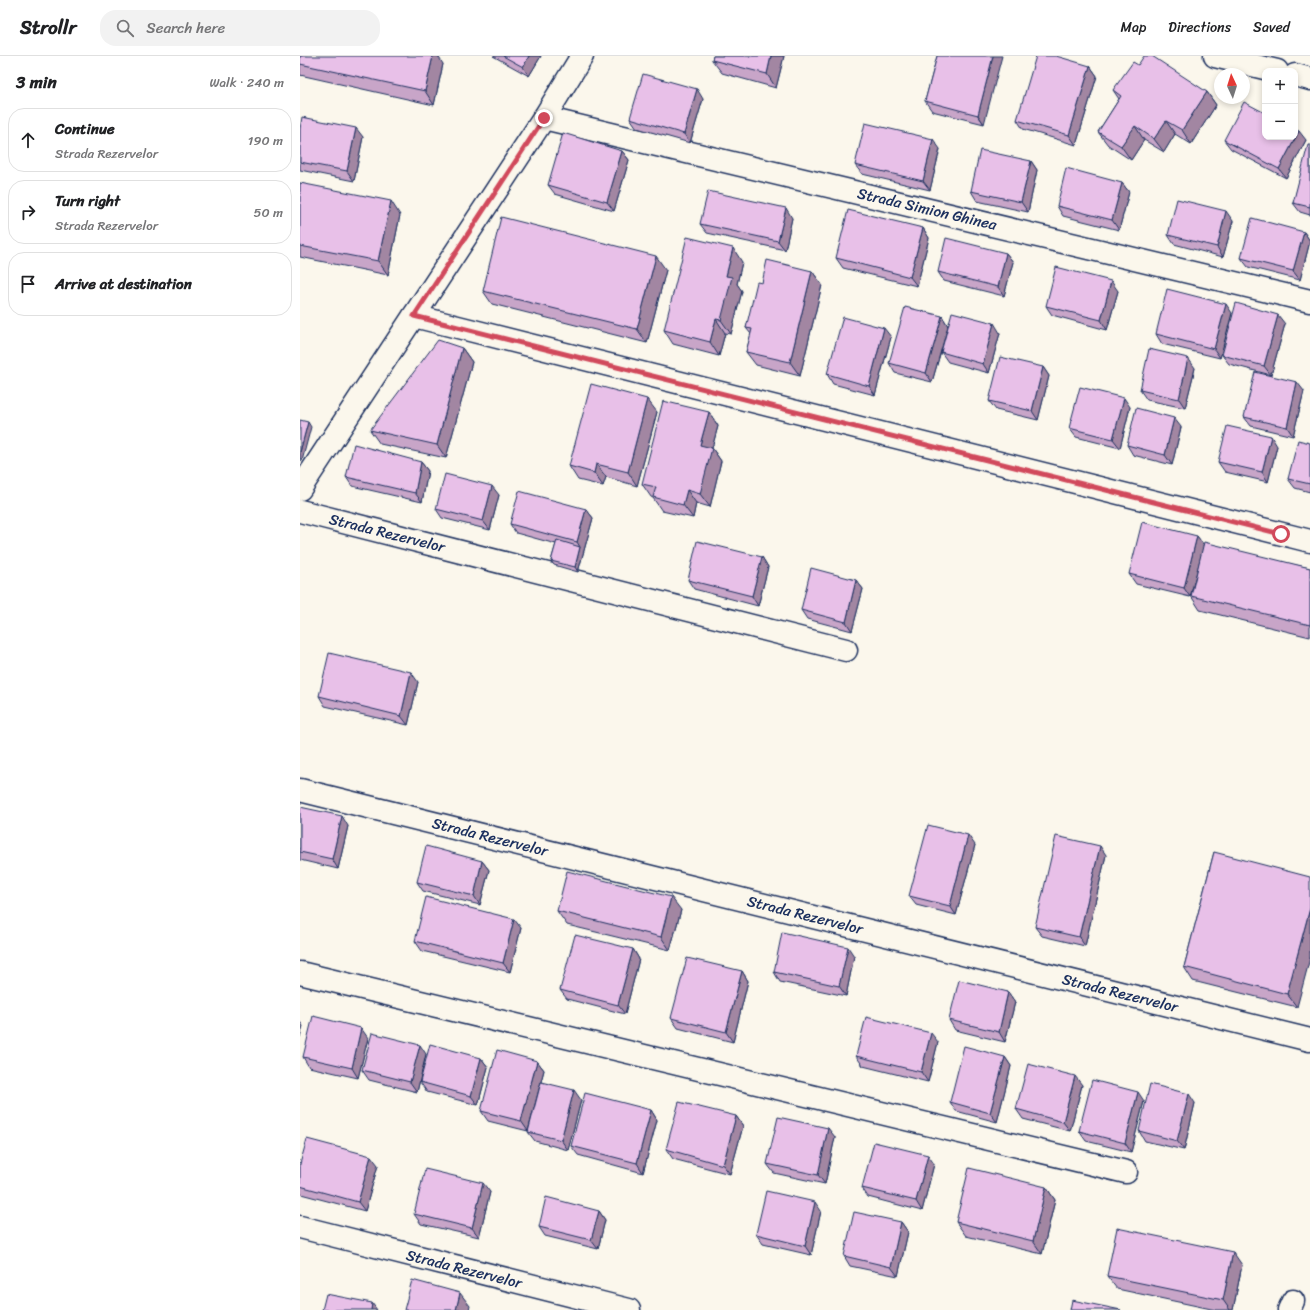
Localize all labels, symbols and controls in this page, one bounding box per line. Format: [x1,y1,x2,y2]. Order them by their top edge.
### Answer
search box [100,10,380,46]
text: Strollr [20,11,76,44]
text: Search here [146,15,225,41]
text: Map [1120,15,1146,40]
text: Directions [1168,15,1231,40]
text: Saved [1253,15,1290,40]
icon: search [114,17,136,39]
text: 3 min [16,67,57,97]
north arrow [1214,68,1250,104]
map controls [1262,68,1298,140]
button: + [1262,68,1298,104]
text: Walk · 240 m [209,71,284,94]
button: − [1262,104,1298,140]
route end [535,109,553,127]
text: Continue [55,116,115,142]
icon: ahead [17,129,39,151]
text: 190 m [248,129,283,152]
text: Strada Rezervelor [55,142,158,165]
street label: Strada Simion Ghinea [855,180,1000,238]
text: Turn right [55,188,120,214]
icon: right [17,201,39,223]
text: 50 m [253,201,283,224]
text: Strada Rezervelor [55,214,158,237]
text: Arrive at destination [55,271,192,297]
icon: arrive [17,273,39,295]
street label: Strada Rezervelor [326,506,449,560]
route start [1272,525,1290,543]
street label: Strada Rezervelor [429,810,552,864]
street label: Strada Rezervelor [744,888,867,942]
street label: Strada Rezervelor [1059,966,1182,1020]
street label: Strada Rezervelor [403,1242,526,1296]

